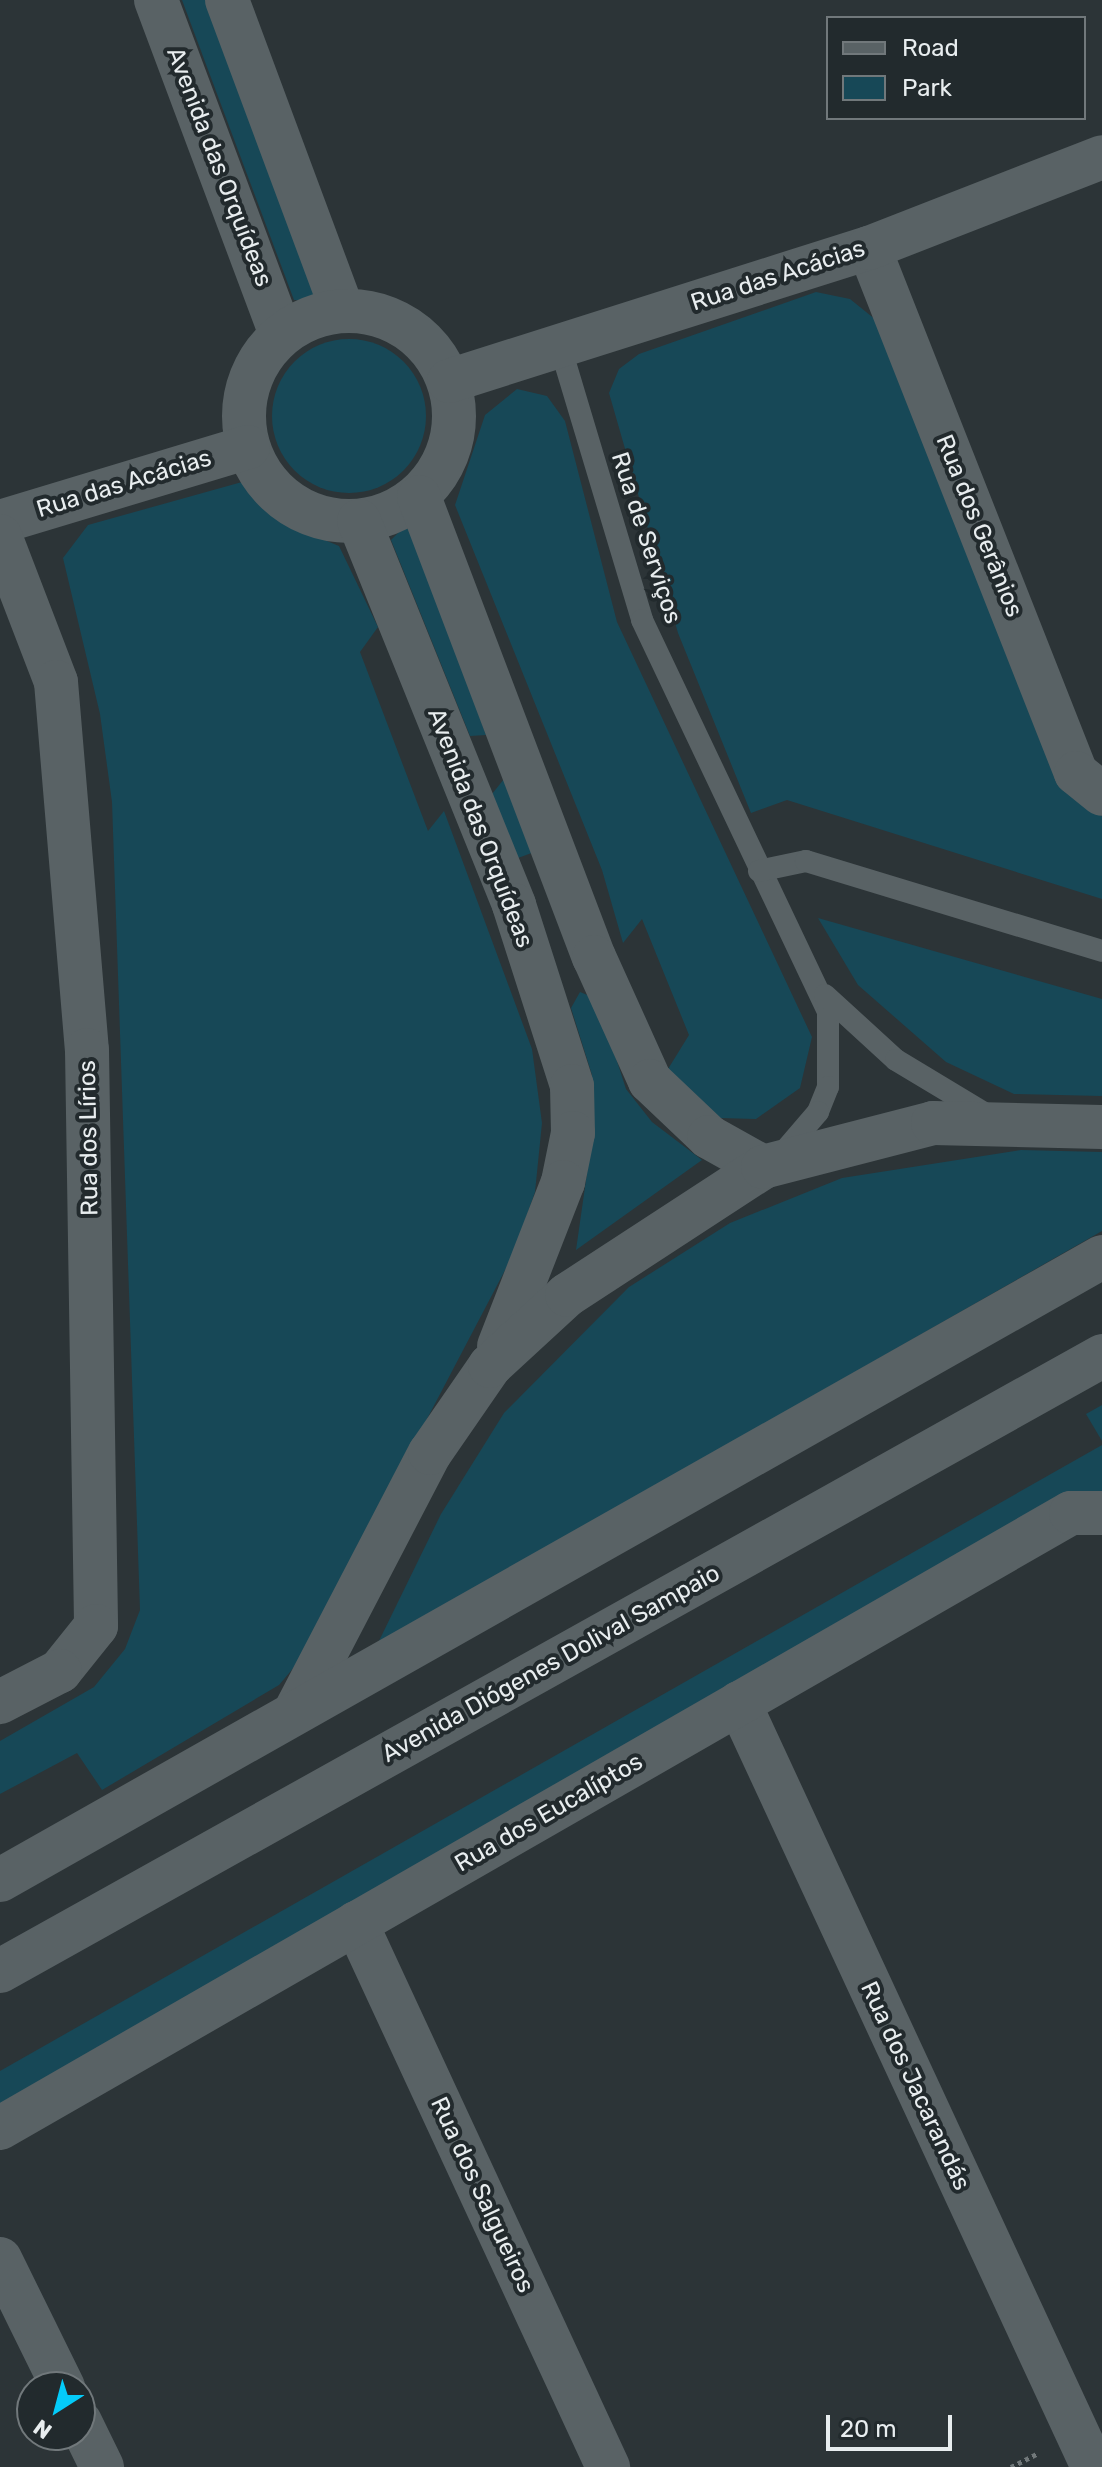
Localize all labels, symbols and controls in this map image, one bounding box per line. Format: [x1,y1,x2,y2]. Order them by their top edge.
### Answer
legend [826,16,1086,120]
text: Road [902,34,959,62]
street label: Avenida das Orquídeas [160,43,278,291]
text: Park [902,74,952,102]
street label: Rua das Acácias [687,234,869,318]
street label: Rua dos Gerânios [929,431,1029,621]
street label: Rua das Acácias [33,444,215,524]
street label: Rua de Serviços [605,449,687,627]
street label: Avenida das Orquídeas [421,704,539,952]
street label: Rua dos Lírios [73,1060,105,1216]
street label: Avenida Diógenes Dolival Sampaio [377,1559,725,1769]
street label: Rua dos Eucalíptos [450,1748,648,1878]
street label: Rua dos Jacarandás [854,1977,976,2195]
street label: Rua dos Salgueiros [424,2093,540,2297]
north arrow [16,2371,96,2451]
scale bar [830,2399,956,2449]
text: N [28,2414,57,2445]
text: 20 m [840,2415,897,2443]

